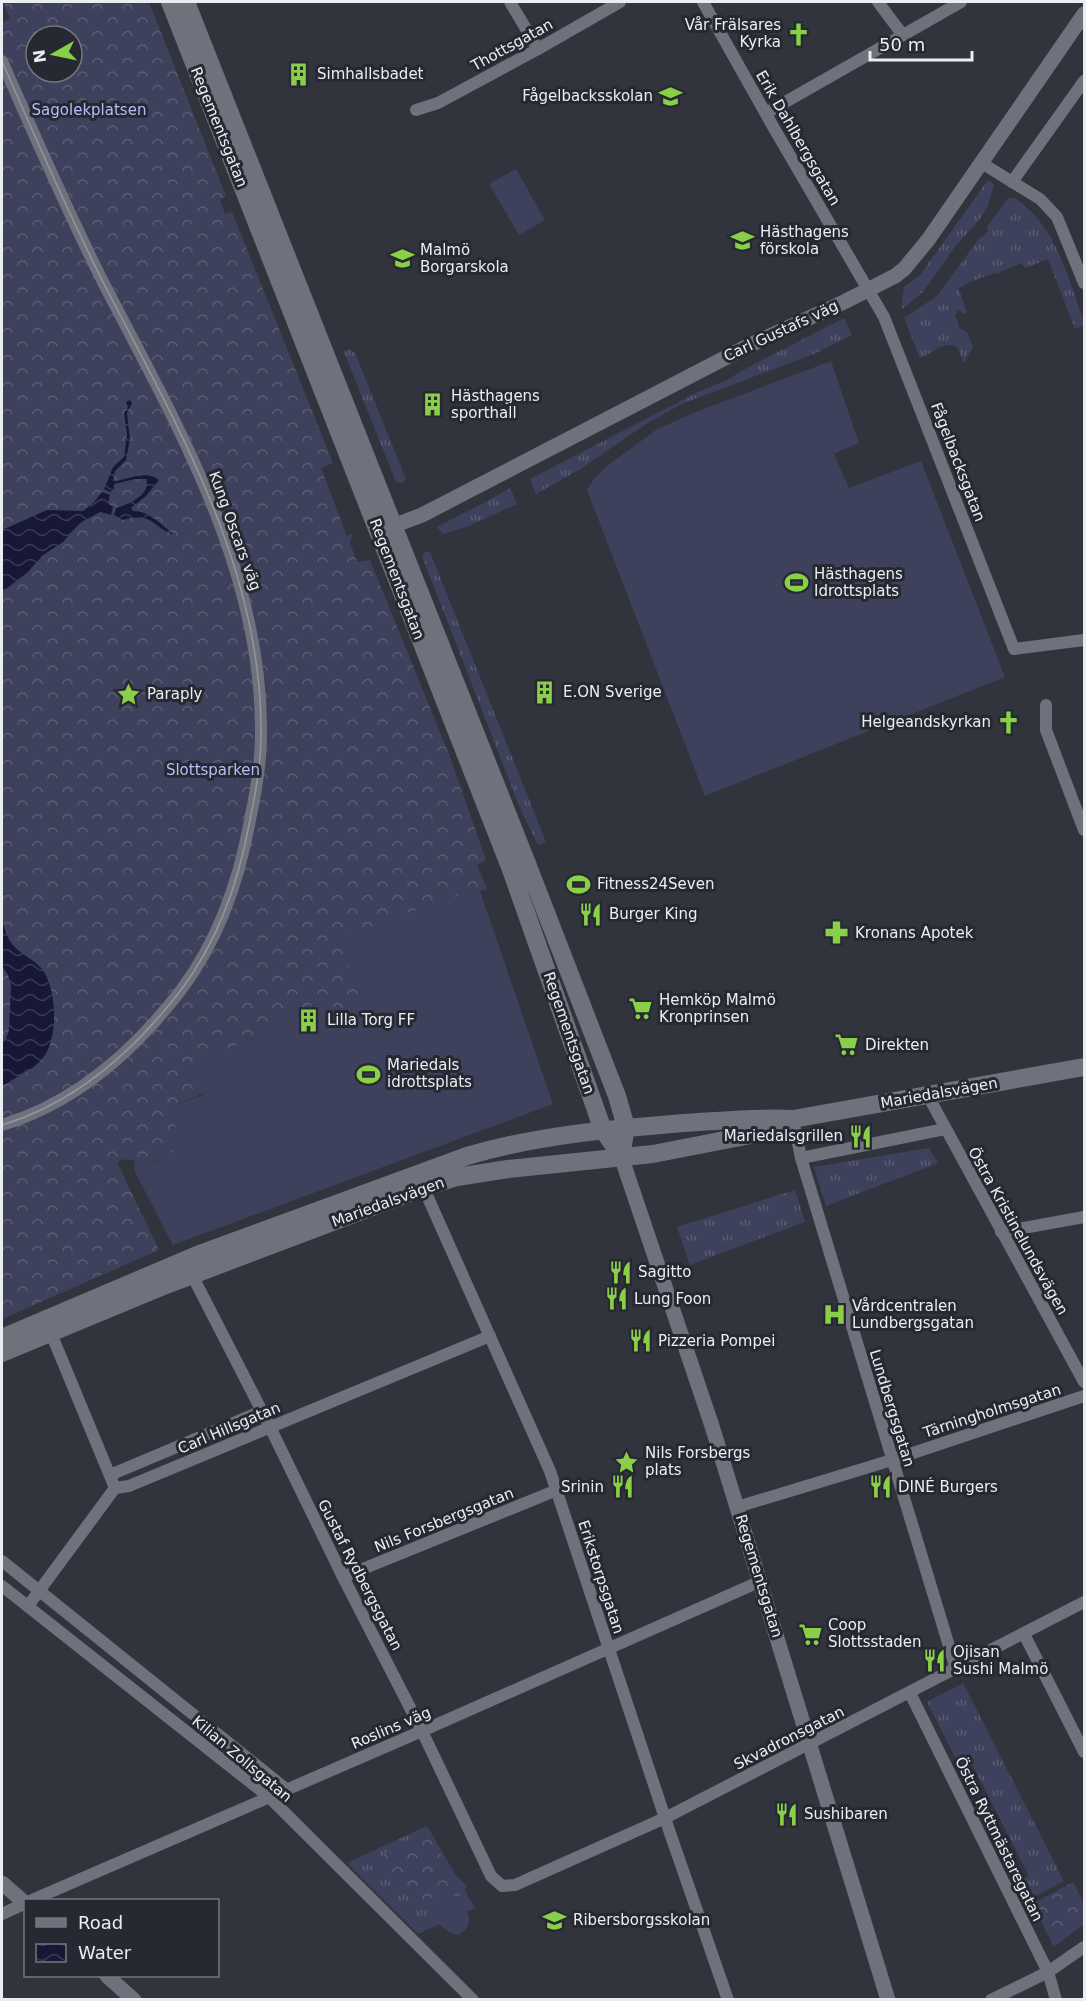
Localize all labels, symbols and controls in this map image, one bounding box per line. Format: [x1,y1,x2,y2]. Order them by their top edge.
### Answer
street label: Thottsgatan [467,15,556,75]
place label: Vår Frälsares Kyrka [685,16,781,51]
church icon: Vår Frälsares Kyrka [786,21,812,47]
north arrow [24,24,84,84]
scale bar [870,24,972,62]
text: 50 m [879,34,925,55]
text: N [29,48,50,64]
building icon: Simhallsbadet [286,61,312,87]
street label: Regementsgatan [187,64,251,190]
place label: Simhallsbadet [317,65,424,83]
street label: Erik Dahlbergsgatan [752,67,844,209]
school or university icon: Fågelbacksskolan [658,83,684,109]
place label: Fågelbacksskolan [522,87,653,105]
park label: Sagolekplatsen [32,101,146,119]
place label: Hästhagens förskola [760,223,849,258]
school or university icon: Hästhagens förskola [729,228,755,254]
place label: Malmö Borgarskola [420,241,509,276]
school or university icon: Malmö Borgarskola [389,246,415,272]
street label: Carl Gustafs väg [721,297,841,365]
place label: Hästhagens sporthall [451,387,540,422]
building icon: Hästhagens sporthall [420,392,446,418]
street label: Fågelbacksgatan [927,400,989,524]
street label: Kung Oscars väg [205,469,265,593]
street label: Regementsgatan [366,516,428,642]
place label: Hästhagens Idrottsplats [814,565,903,600]
sports icon: Hästhagens Idrottsplats [783,570,809,596]
building icon: E.ON Sverige [532,679,558,705]
place icon: Paraply [116,681,142,707]
place label: E.ON Sverige [563,683,662,701]
place label: Paraply [147,685,203,703]
church icon: Helgeandskyrkan [996,709,1022,735]
place label: Helgeandskyrkan [861,713,991,731]
park label: Slottsparken [166,761,260,779]
sports icon: Fitness24Seven [566,871,592,897]
place label: Fitness24Seven [597,875,714,893]
restaurant icon: Burger King [578,901,604,927]
place label: Burger King [609,905,697,923]
pharmacy icon: Kronans Apotek [824,920,850,946]
place label: Kronans Apotek [855,924,974,942]
street label: Regementsgatan [540,970,598,1096]
place label: Hemköp Malmö Kronprinsen [659,991,776,1026]
supermarket icon: Hemköp Malmö Kronprinsen [628,996,654,1022]
building icon: Lilla Torg FF [296,1007,322,1033]
place label: Lilla Torg FF [327,1011,415,1029]
supermarket icon: Direkten [834,1032,860,1058]
place label: Direkten [865,1036,929,1054]
place label: Mariedals idrottsplats [387,1056,472,1091]
sports icon: Mariedals idrottsplats [356,1061,382,1087]
street label: Mariedalsvägen [879,1074,999,1112]
restaurant icon: Mariedalsgrillen [848,1123,874,1149]
place label: Mariedalsgrillen [724,1127,843,1145]
street label: Östra Kristinelundsvägen [964,1143,1073,1318]
street label: Mariedalsvägen [329,1173,447,1231]
restaurant icon: Sagitto [607,1259,633,1285]
place label: Sagitto [638,1263,691,1281]
restaurant icon: Lung Foon [603,1286,629,1312]
place label: Lung Foon [634,1290,711,1308]
place label: Vårdcentralen Lundbergsgatan [852,1297,974,1332]
hospital icon: Vårdcentralen Lundbergsgatan [821,1302,847,1328]
restaurant icon: Pizzeria Pompei [627,1328,653,1354]
place label: Pizzeria Pompei [658,1332,775,1350]
street label: Lundbergsgatan [866,1347,918,1469]
street label: Tärningholmsgatan [920,1380,1063,1442]
street label: Carl Hillsgatan [175,1398,283,1458]
place label: Nils Forsbergs plats [645,1444,751,1479]
place icon: Nils Forsbergs plats [614,1449,640,1475]
restaurant icon: Srinin [609,1474,635,1500]
restaurant icon: DINÉ Burgers [867,1474,893,1500]
place label: DINÉ Burgers [898,1477,998,1496]
place label: Srinin [561,1478,604,1496]
street label: Nils Forsbergsgatan [372,1484,516,1556]
street label: Gustaf Rydbergsgatan [314,1496,406,1654]
street label: Regementsgatan [732,1512,786,1640]
street label: Erikstorpsgatan [574,1518,628,1636]
place label: Coop Slottsstaden [828,1616,922,1651]
supermarket icon: Coop Slottsstaden [797,1621,823,1647]
place label: Ojisan Sushi Malmö [953,1643,1048,1678]
restaurant icon: Ojisan Sushi Malmö [922,1648,948,1674]
street label: Skvadronsgatan [731,1702,847,1774]
street label: Roslins väg [348,1703,434,1753]
street label: Kilian Zollsgatan [188,1712,296,1806]
street label: Östra Ryttmästaregatan [951,1753,1048,1924]
restaurant icon: Sushibaren [773,1801,799,1827]
place label: Sushibaren [804,1805,888,1823]
legend [24,1899,219,1977]
school or university icon: Ribersborgsskolan [542,1907,568,1933]
place label: Ribersborgsskolan [573,1911,710,1929]
text: Road [78,1912,123,1933]
text: Water [78,1942,132,1963]

